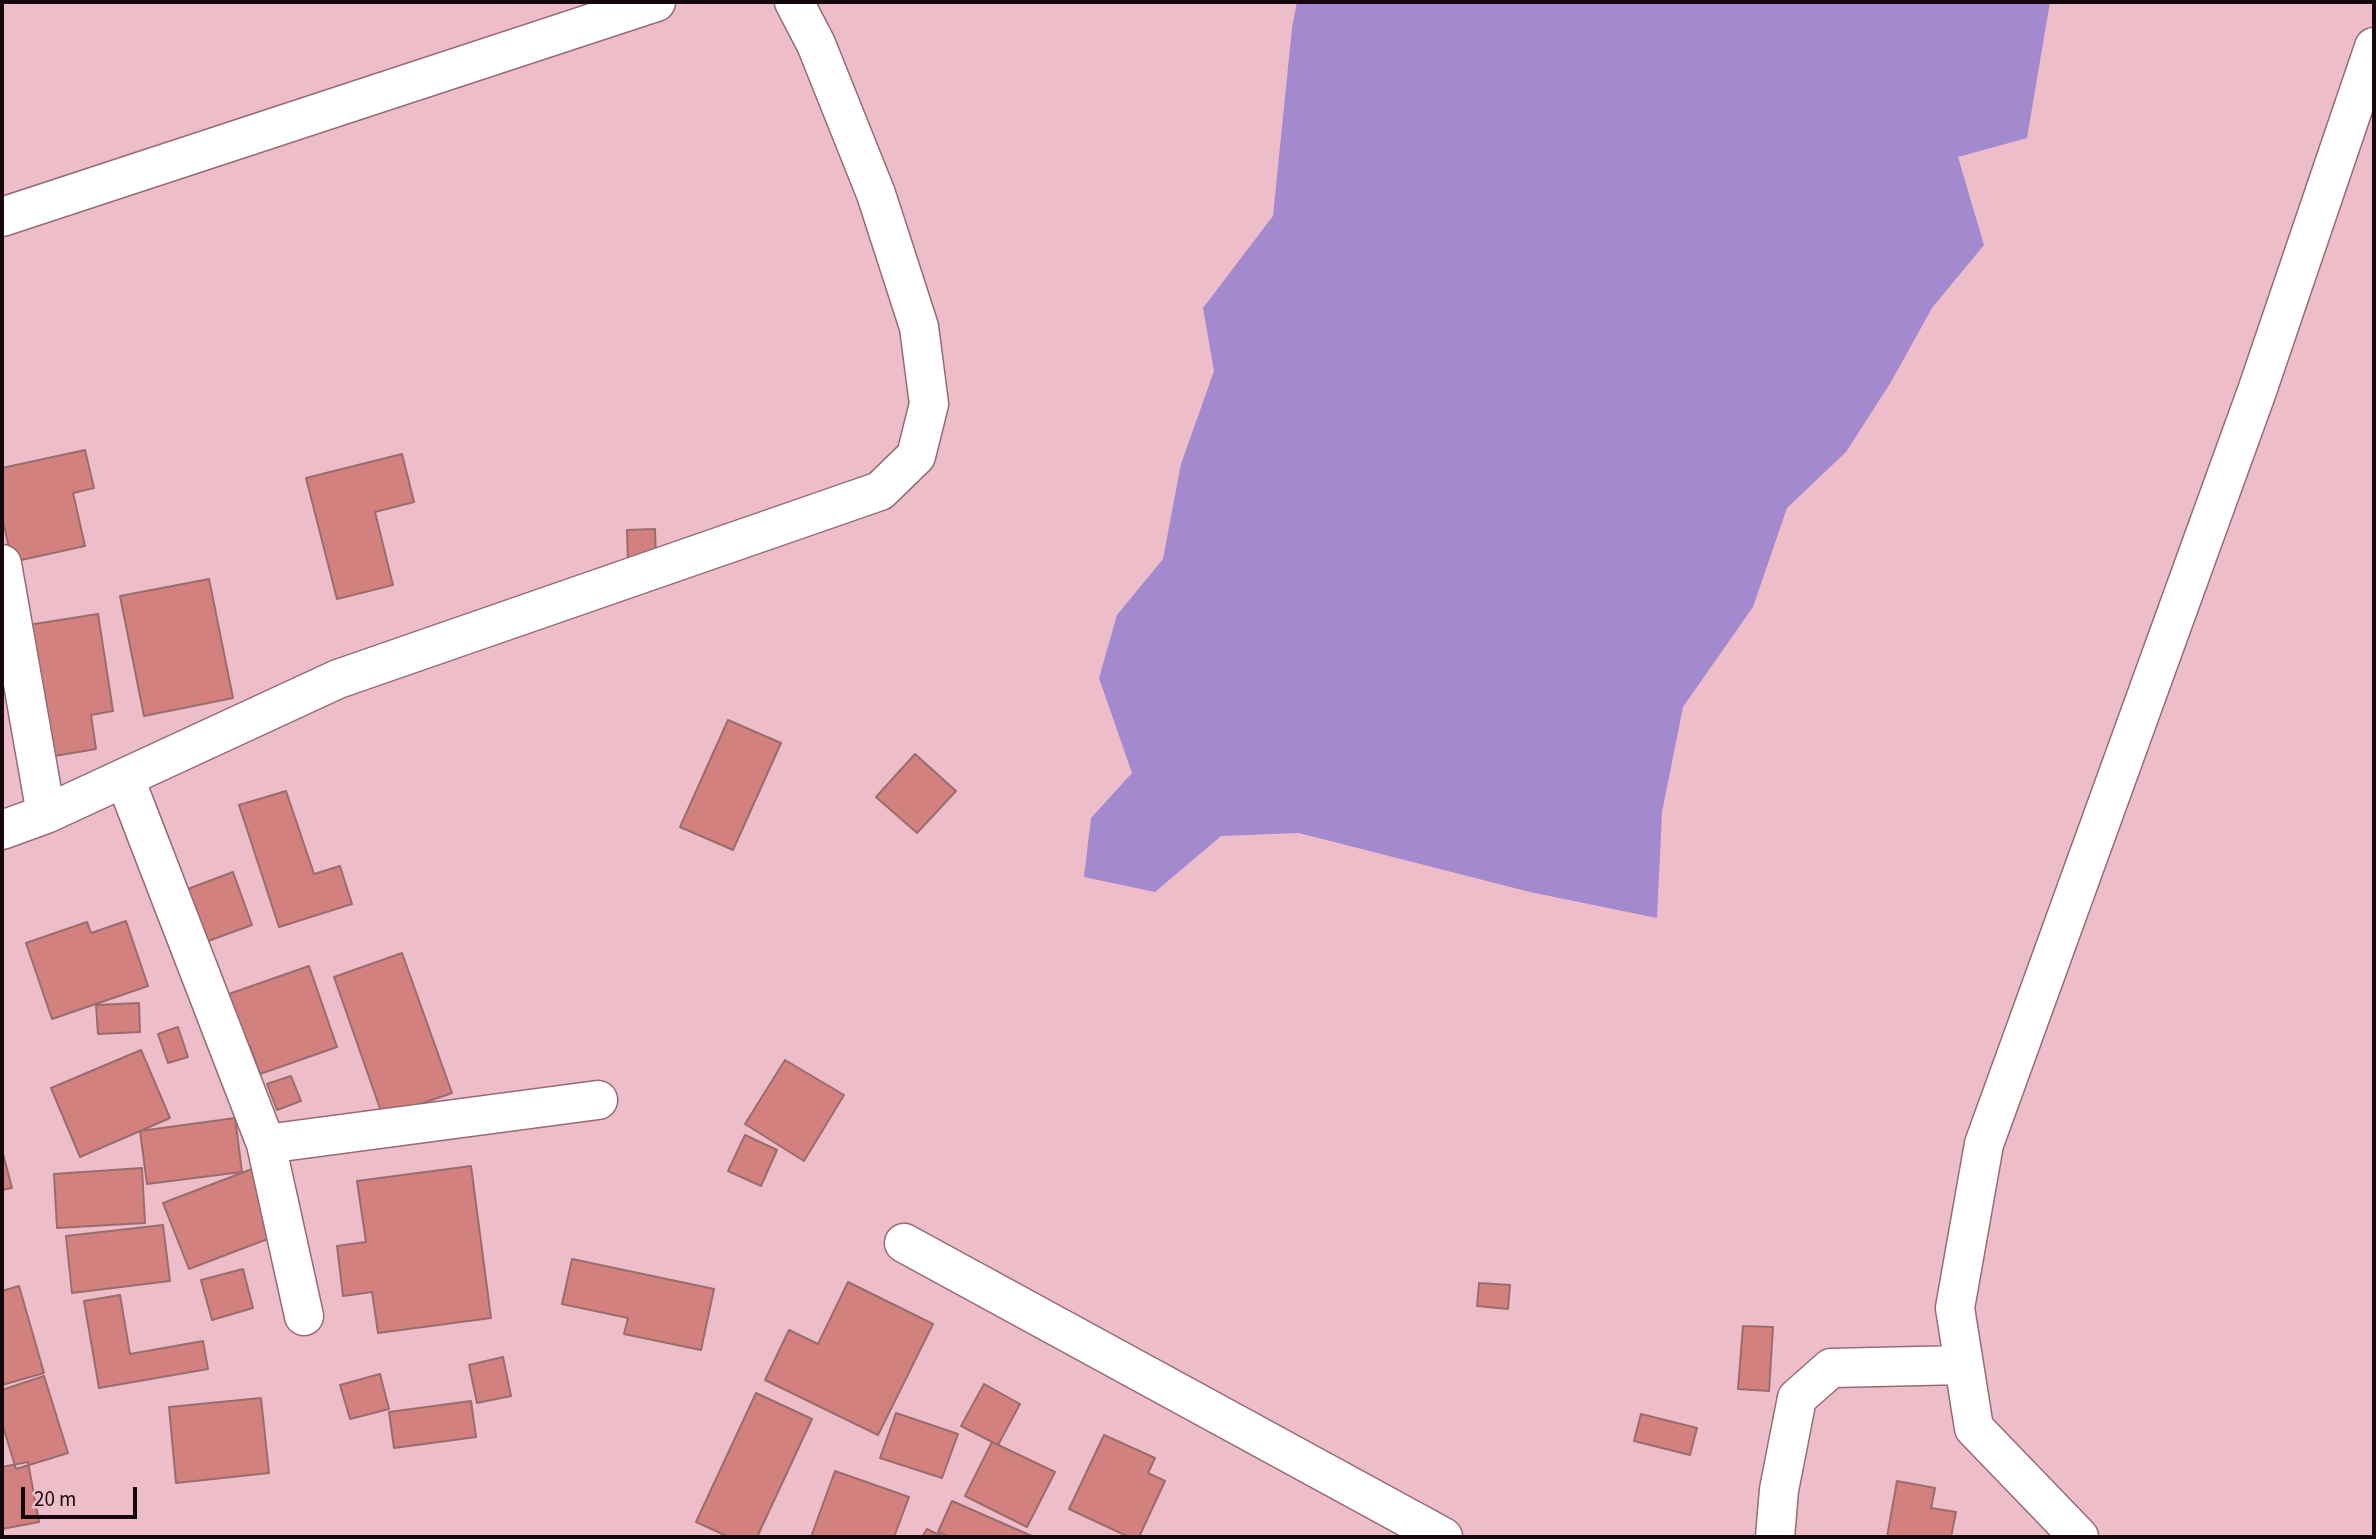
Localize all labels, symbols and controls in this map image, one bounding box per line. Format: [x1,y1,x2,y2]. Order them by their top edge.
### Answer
scale bar [24,1472,140,1516]
text: 20 m [34,1484,76,1514]

